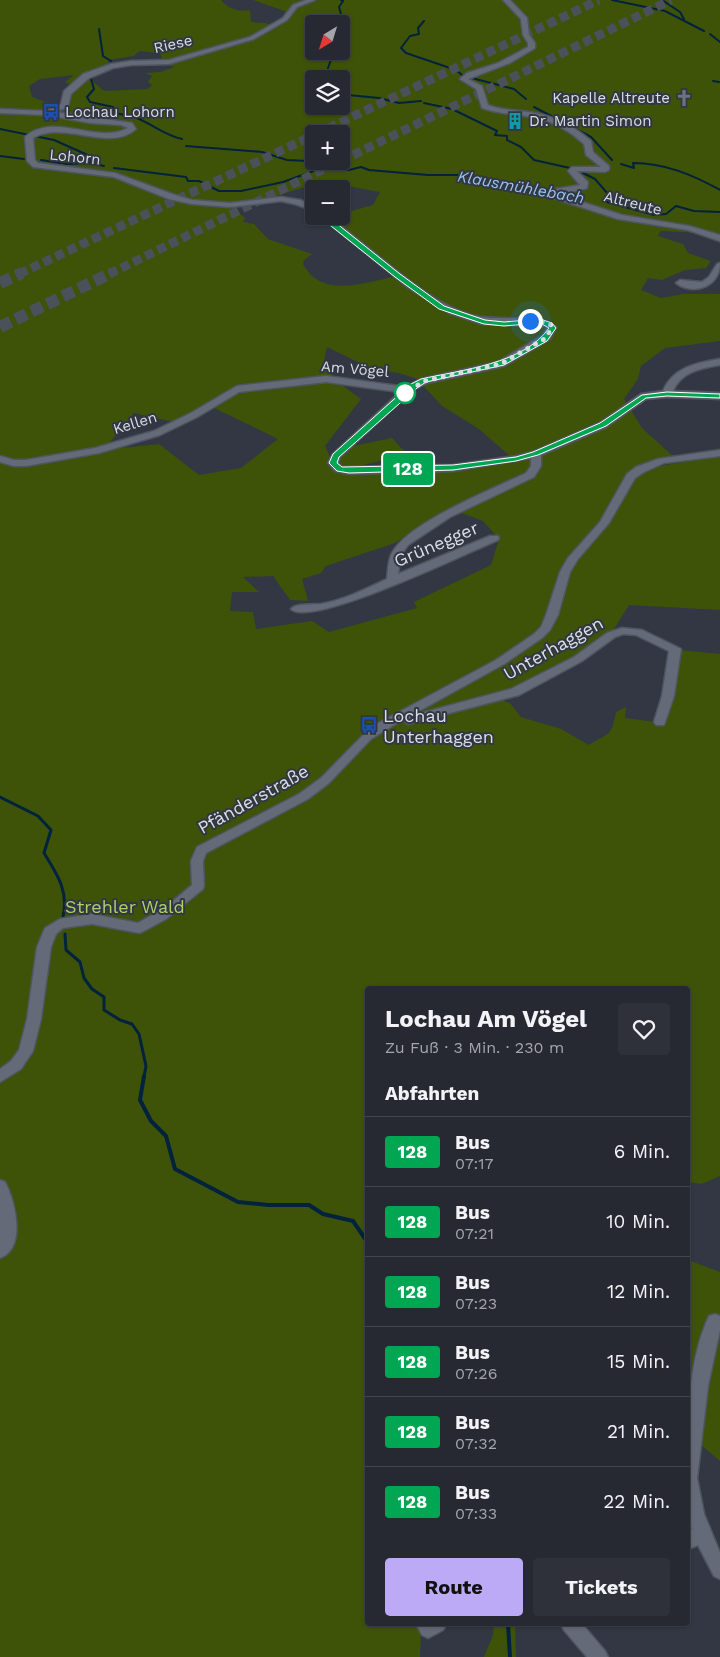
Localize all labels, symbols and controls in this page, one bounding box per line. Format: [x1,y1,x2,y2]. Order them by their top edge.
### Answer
north arrow [305,15,350,60]
map controls [305,15,350,225]
street label: Riese [152,31,194,57]
button: layers [305,70,350,115]
church icon: Kapelle Altreute [674,88,694,108]
place label: Kapelle Altreute [552,89,670,107]
bus stop icon: Lochau Lohorn [41,102,61,122]
place label: Lochau Lohorn [65,103,175,121]
building icon: Dr. Martin Simon [505,111,525,131]
place label: Dr. Martin Simon [529,112,651,130]
button: + [305,125,350,170]
street label: Lohorn [48,145,102,169]
water label: Klausmühlebach [456,166,586,208]
button: − [305,180,350,225]
street label: Altreute [602,187,664,219]
your location [518,309,543,334]
street label: Am Vögel [320,357,390,381]
unlabelled marker [394,382,416,404]
street label: Kellen [111,408,159,438]
line badge: 128 [379,453,437,485]
text: 128 [393,458,423,479]
street label: Grünegger [391,517,481,571]
street label: Unterhaggen [499,612,607,684]
place label: Lochau Unterhaggen [383,705,494,747]
bus stop icon: Lochau Unterhaggen [359,715,379,735]
street label: Pfänderstraße [194,760,312,838]
park label: Strehler Wald [65,896,185,917]
button: heart [618,1003,670,1055]
text: Lochau Am Vögel [385,1005,587,1033]
text: Zu Fuß · 3 Min. · 230 m [385,1038,564,1057]
text: Abfahrten [385,1082,479,1105]
text: Bus [455,1131,490,1154]
text: 6 Min. [614,1140,670,1163]
text: 128 [398,1141,427,1162]
text: 07:17 [455,1154,494,1173]
text: Bus [455,1201,490,1224]
text: 10 Min. [606,1210,670,1233]
text: 128 [398,1211,427,1232]
text: 07:21 [455,1224,494,1243]
text: Bus [455,1271,490,1294]
text: 12 Min. [607,1280,670,1303]
text: 128 [398,1281,427,1302]
text: 07:23 [455,1294,497,1313]
text: Bus [455,1341,490,1364]
text: 15 Min. [607,1350,670,1373]
text: 128 [398,1351,427,1372]
text: 07:26 [455,1364,497,1383]
text: Bus [455,1411,490,1434]
text: 21 Min. [607,1420,670,1443]
text: 128 [398,1421,427,1442]
text: 07:32 [455,1434,497,1453]
text: Bus [455,1481,490,1504]
text: 22 Min. [603,1490,670,1513]
text: 128 [398,1491,427,1512]
text: 07:33 [455,1504,497,1523]
button: Route [385,1558,523,1616]
button: Tickets [533,1558,670,1616]

